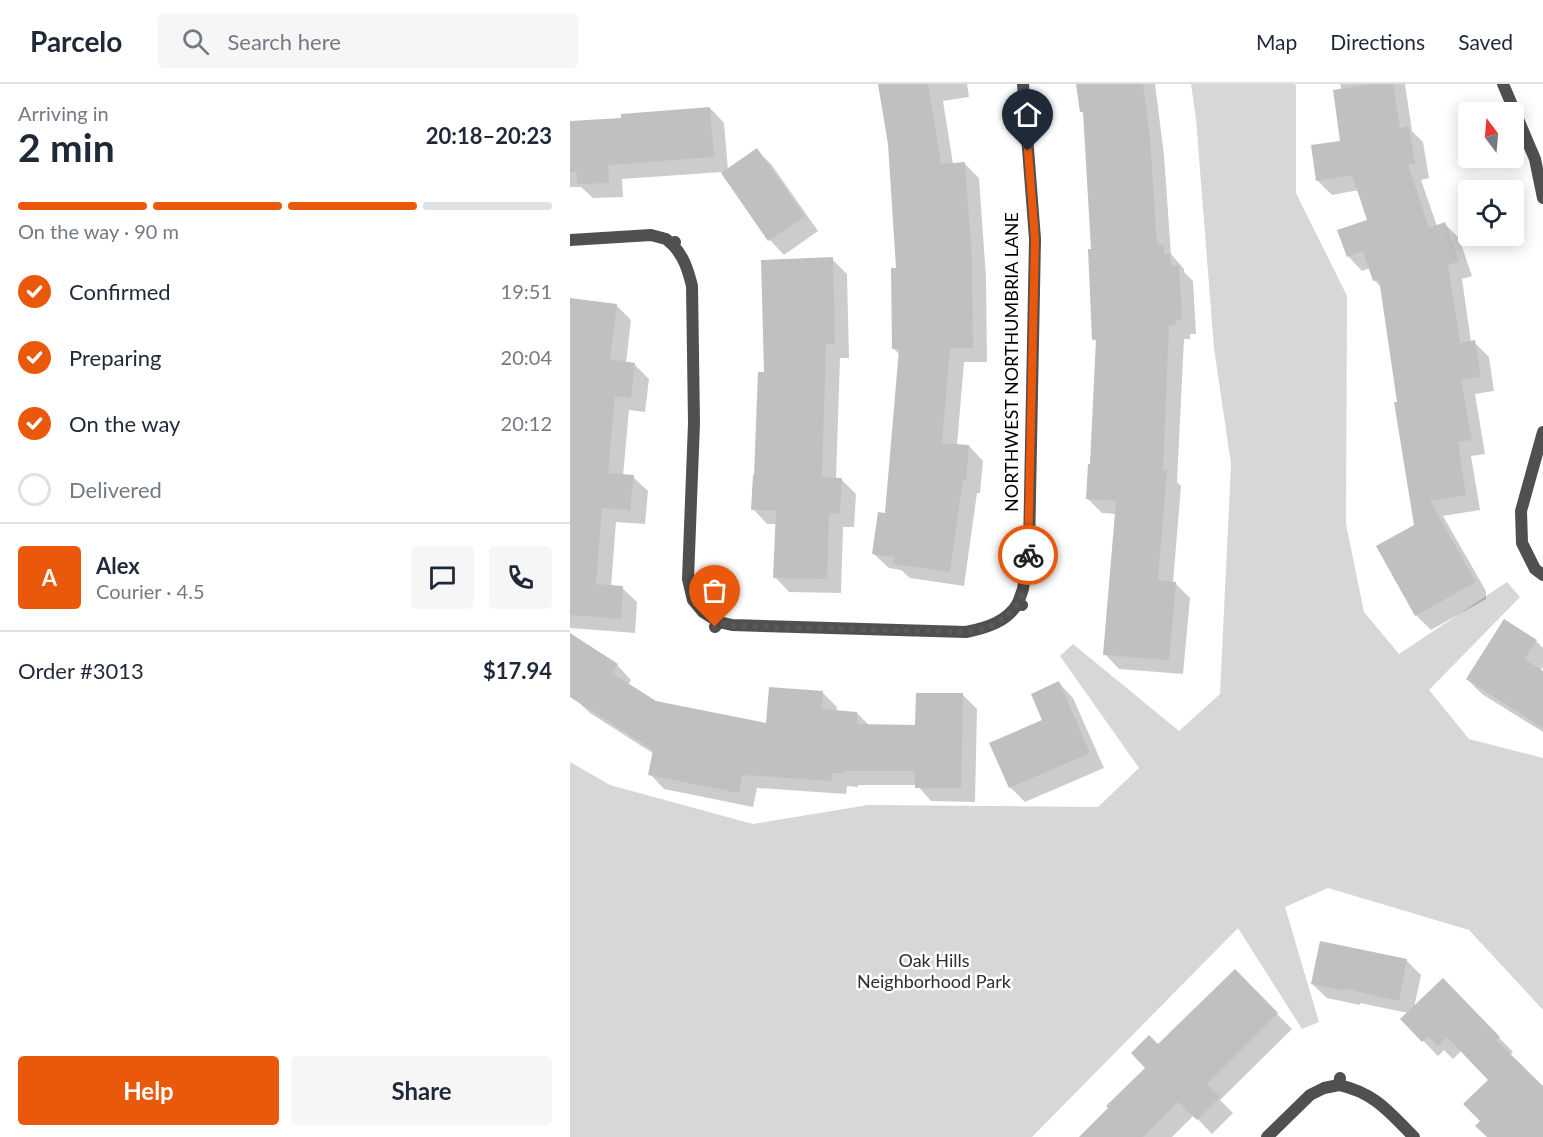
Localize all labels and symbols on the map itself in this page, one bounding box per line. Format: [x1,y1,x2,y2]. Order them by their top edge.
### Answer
pin [1002,89,1053,151]
north arrow [1458,102,1524,168]
street label: NORTHWEST NORTHUMBRIA LANE [1000,212,1022,512]
courier [998,525,1058,585]
pin [689,565,740,627]
park label: Oak Hills Neighborhood Park [857,949,1012,992]

